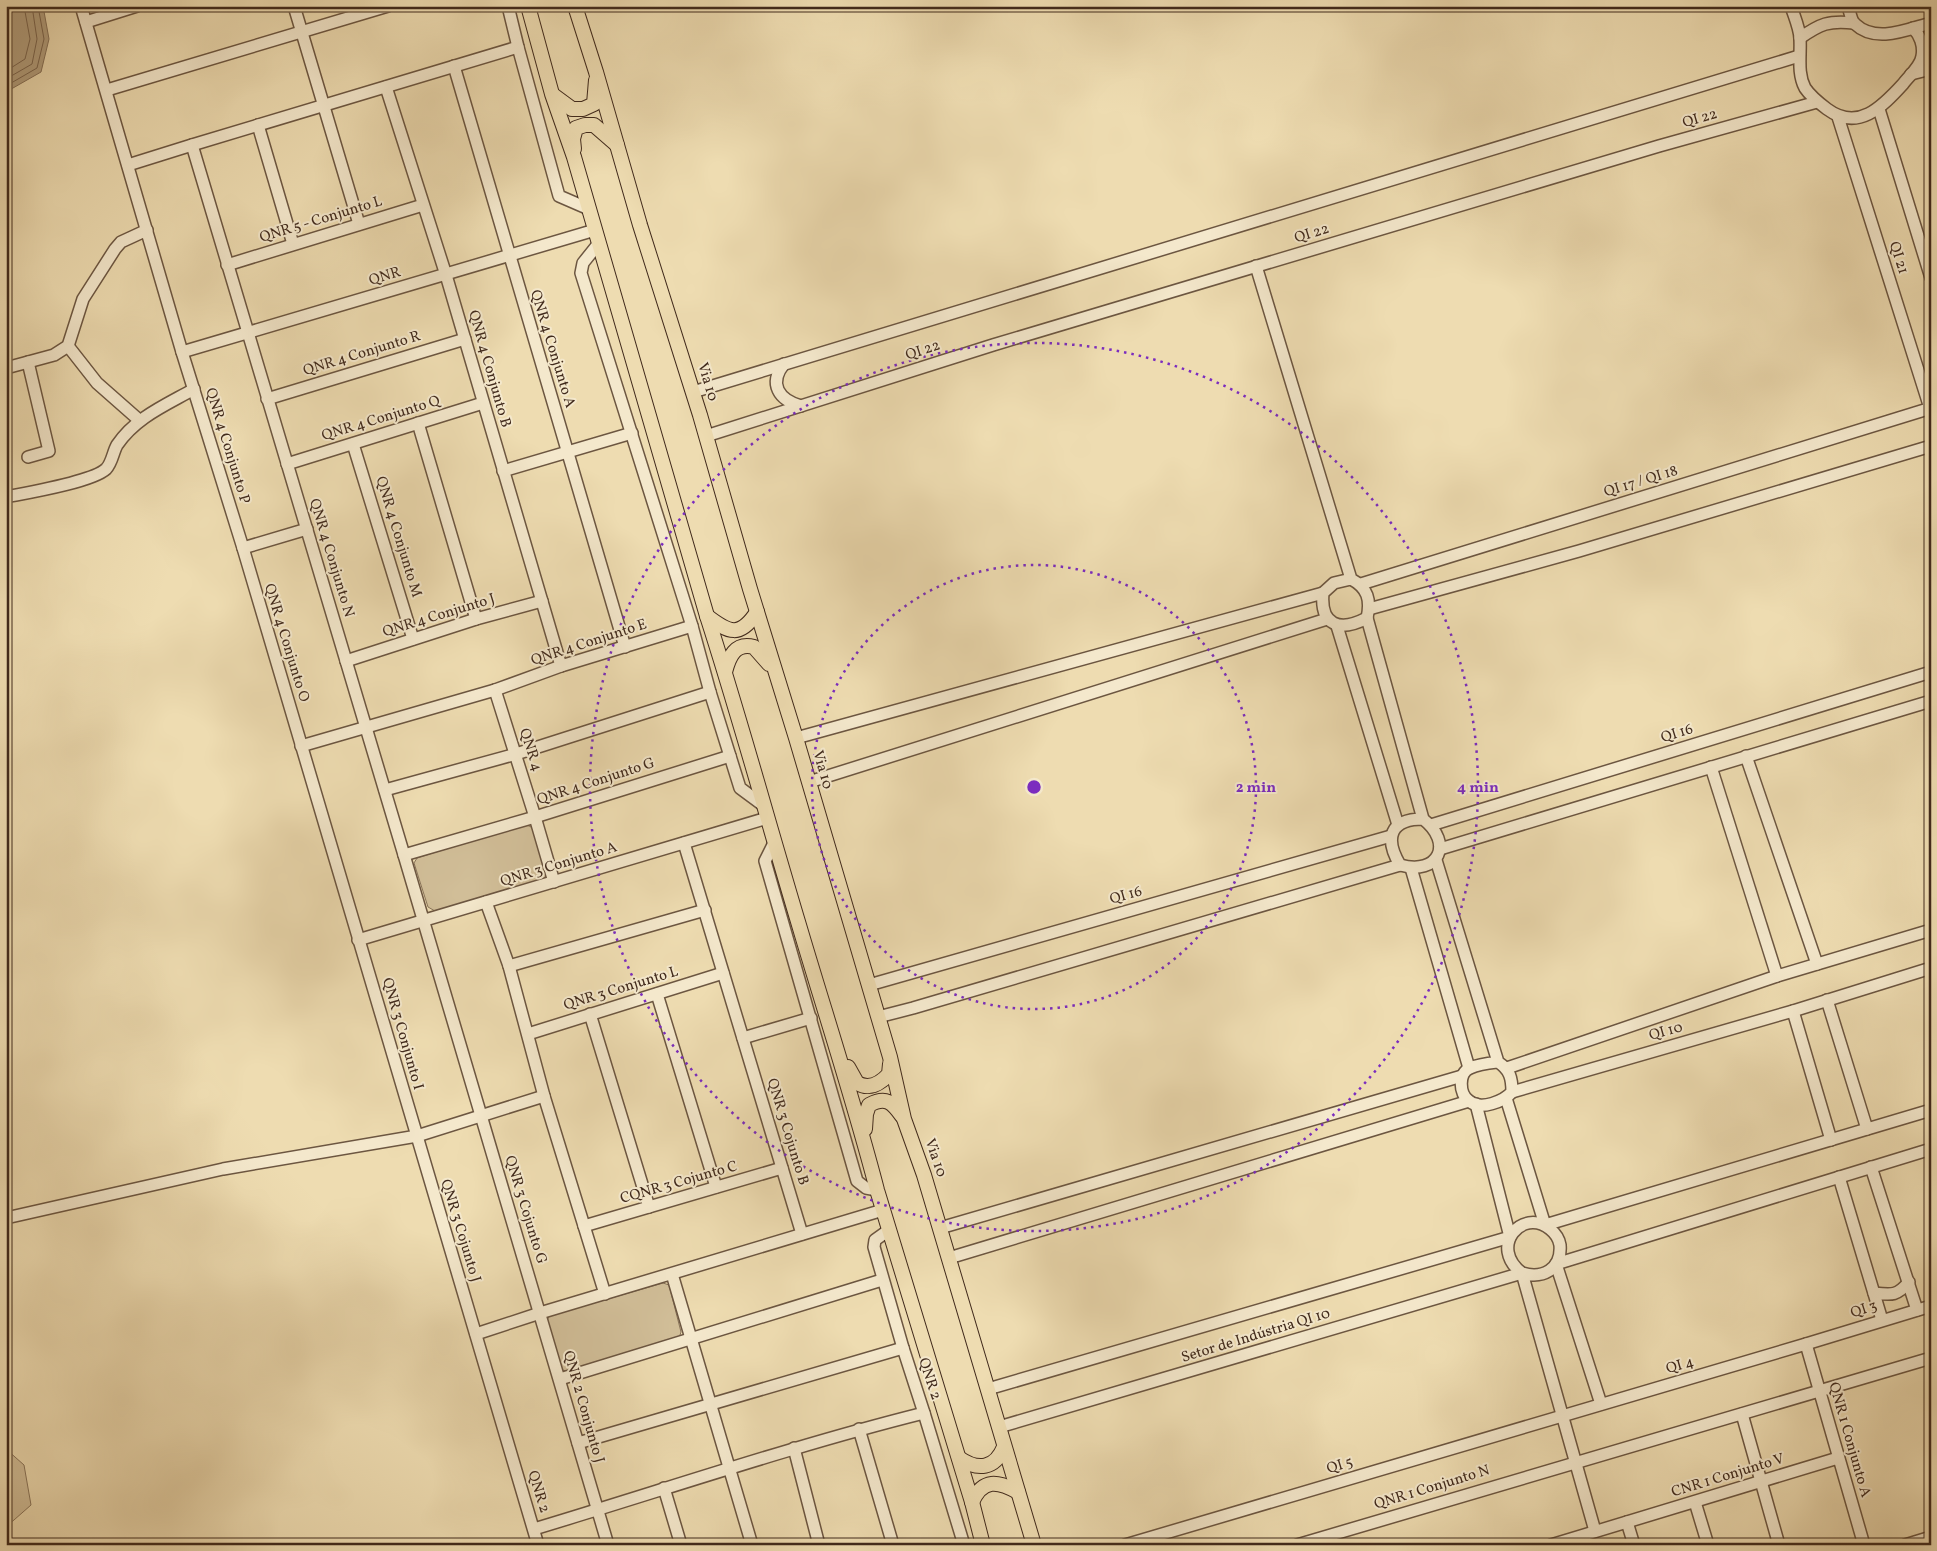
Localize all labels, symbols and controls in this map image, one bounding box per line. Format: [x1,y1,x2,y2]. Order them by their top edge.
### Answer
street label: QI 22 [1680,104,1720,134]
street label: QNR 5 - Conjunto L [257,191,385,249]
street label: QI 22 [1292,219,1332,249]
street label: QI 21 [1883,239,1913,277]
street label: QNR [366,262,404,292]
street label: QNR 4 Conjunto A [524,287,580,411]
street label: QNR 4 Conjunto B [462,308,516,430]
street label: QNR 4 Conjunto R [301,326,423,382]
street label: QI 22 [903,336,943,366]
street label: Via 10 [691,360,723,404]
street label: QNR 4 Conjunto P [199,385,255,507]
street label: QNR 4 Conjunto Q [319,391,444,447]
street label: QI 17 / QI 18 [1601,461,1681,503]
street label: QNR 4 Conjunto M [370,474,426,600]
street label: QNR 4 Conjunto N [303,496,359,620]
street label: QNR 4 Conjunto O [258,581,314,705]
street label: QNR 4 Conjunto J [380,589,498,643]
street label: QNR 4 Conjunto E [528,614,650,672]
street label: QI 16 [1658,719,1696,749]
street label: QNR 4 [513,726,547,774]
street label: Via 10 [806,748,838,792]
street label: QNR 4 Conjunto G [534,753,658,811]
centre of rings [1025,778,1043,796]
text: 2 min [1236,778,1276,799]
text: 4 min [1457,778,1499,799]
street label: QNR 3 Conjunto A [498,837,620,893]
street label: QI 16 [1107,881,1145,911]
street label: QNR 3 Conjunto L [561,961,682,1016]
street label: QNR 3 Conjunto I [376,975,428,1093]
street label: QI 10 [1647,1017,1685,1047]
street label: QNR 3 Cojunto B [761,1076,813,1188]
street label: Via 10 [919,1136,951,1180]
street label: QNR 3 Cojunto G [499,1153,551,1267]
street label: CQNR 3 Cojunto C [618,1156,740,1210]
street label: QNR 3 Cojunto J [434,1177,486,1285]
street label: QI 3 [1848,1296,1880,1324]
street label: Setor de Indústria QI 10 [1179,1303,1333,1369]
street label: QNR 2 Conjunto J [557,1348,609,1466]
street label: QI 4 [1664,1352,1697,1380]
street label: QNR 2 [912,1355,946,1403]
street label: QNR 1 Conjunto A [1822,1380,1876,1501]
street label: CNR 1 Conjunto V [1669,1449,1787,1503]
street label: QI 5 [1324,1452,1356,1480]
street label: QNR 1 Conjunto N [1372,1460,1492,1516]
street label: QNR 2 [522,1468,554,1516]

